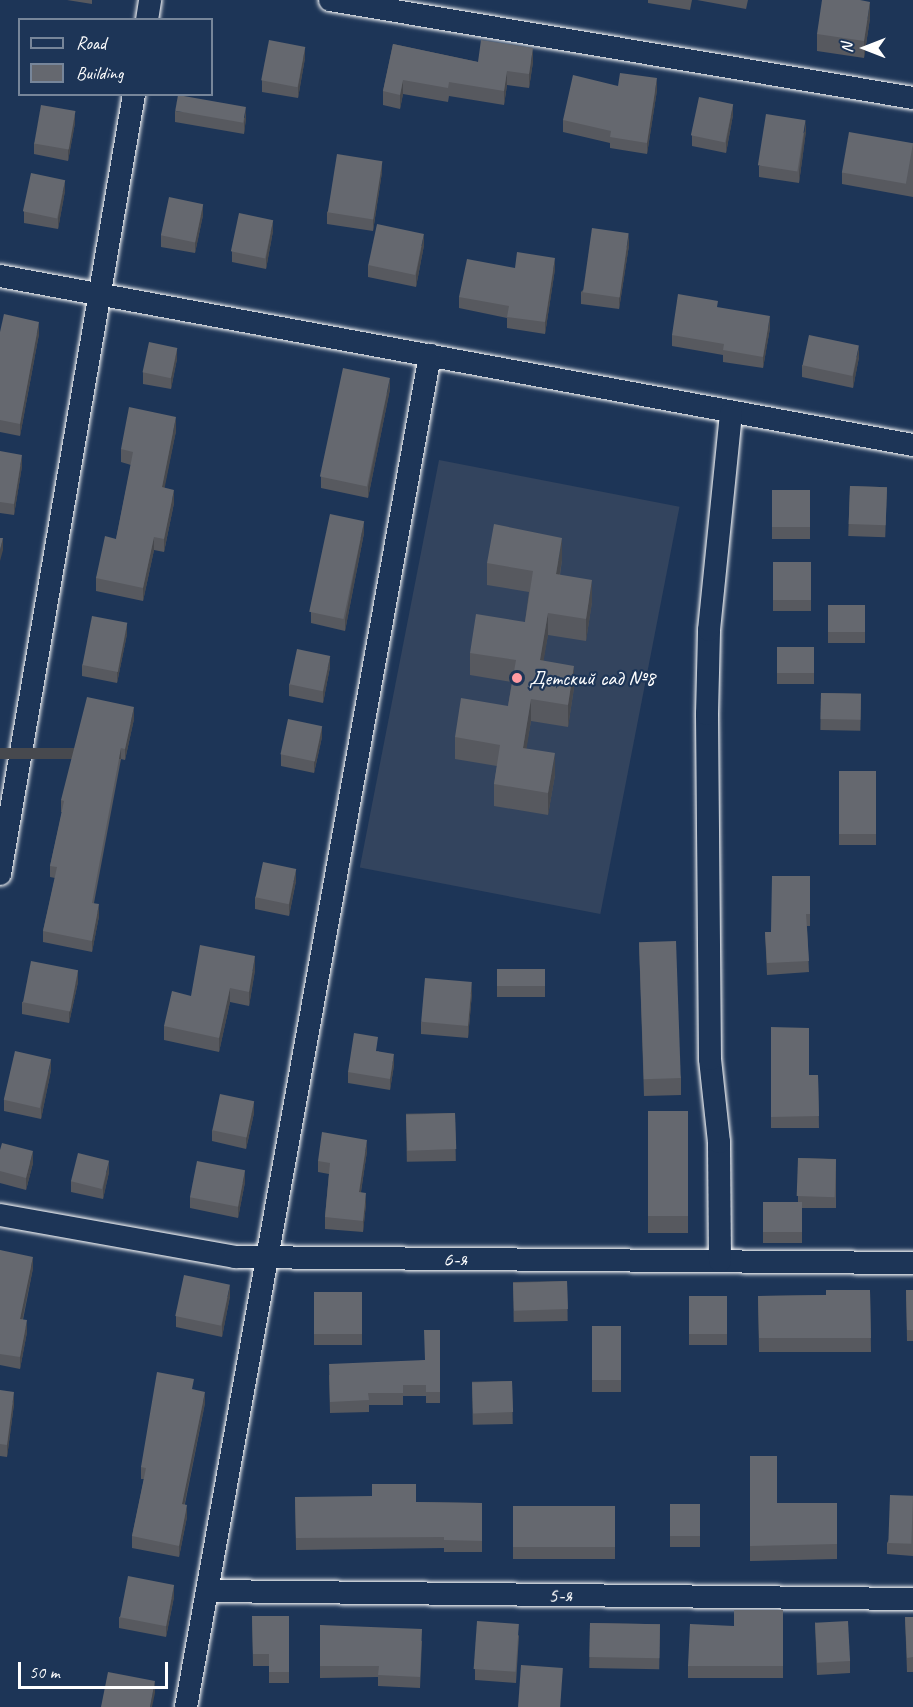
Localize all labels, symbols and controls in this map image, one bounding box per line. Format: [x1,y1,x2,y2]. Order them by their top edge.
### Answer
legend [18,18,213,96]
north arrow [835,18,895,78]
text: Road [76,32,106,54]
text: N [837,43,857,53]
text: Building [76,62,123,84]
place label: Детский сад №8 [529,665,655,691]
marker: Детский сад №8 [510,671,524,685]
street label: 6-я [443,1246,467,1272]
street label: 5-я [548,1582,572,1608]
scale bar [21,1650,171,1688]
text: 50 m [29,1661,60,1683]

